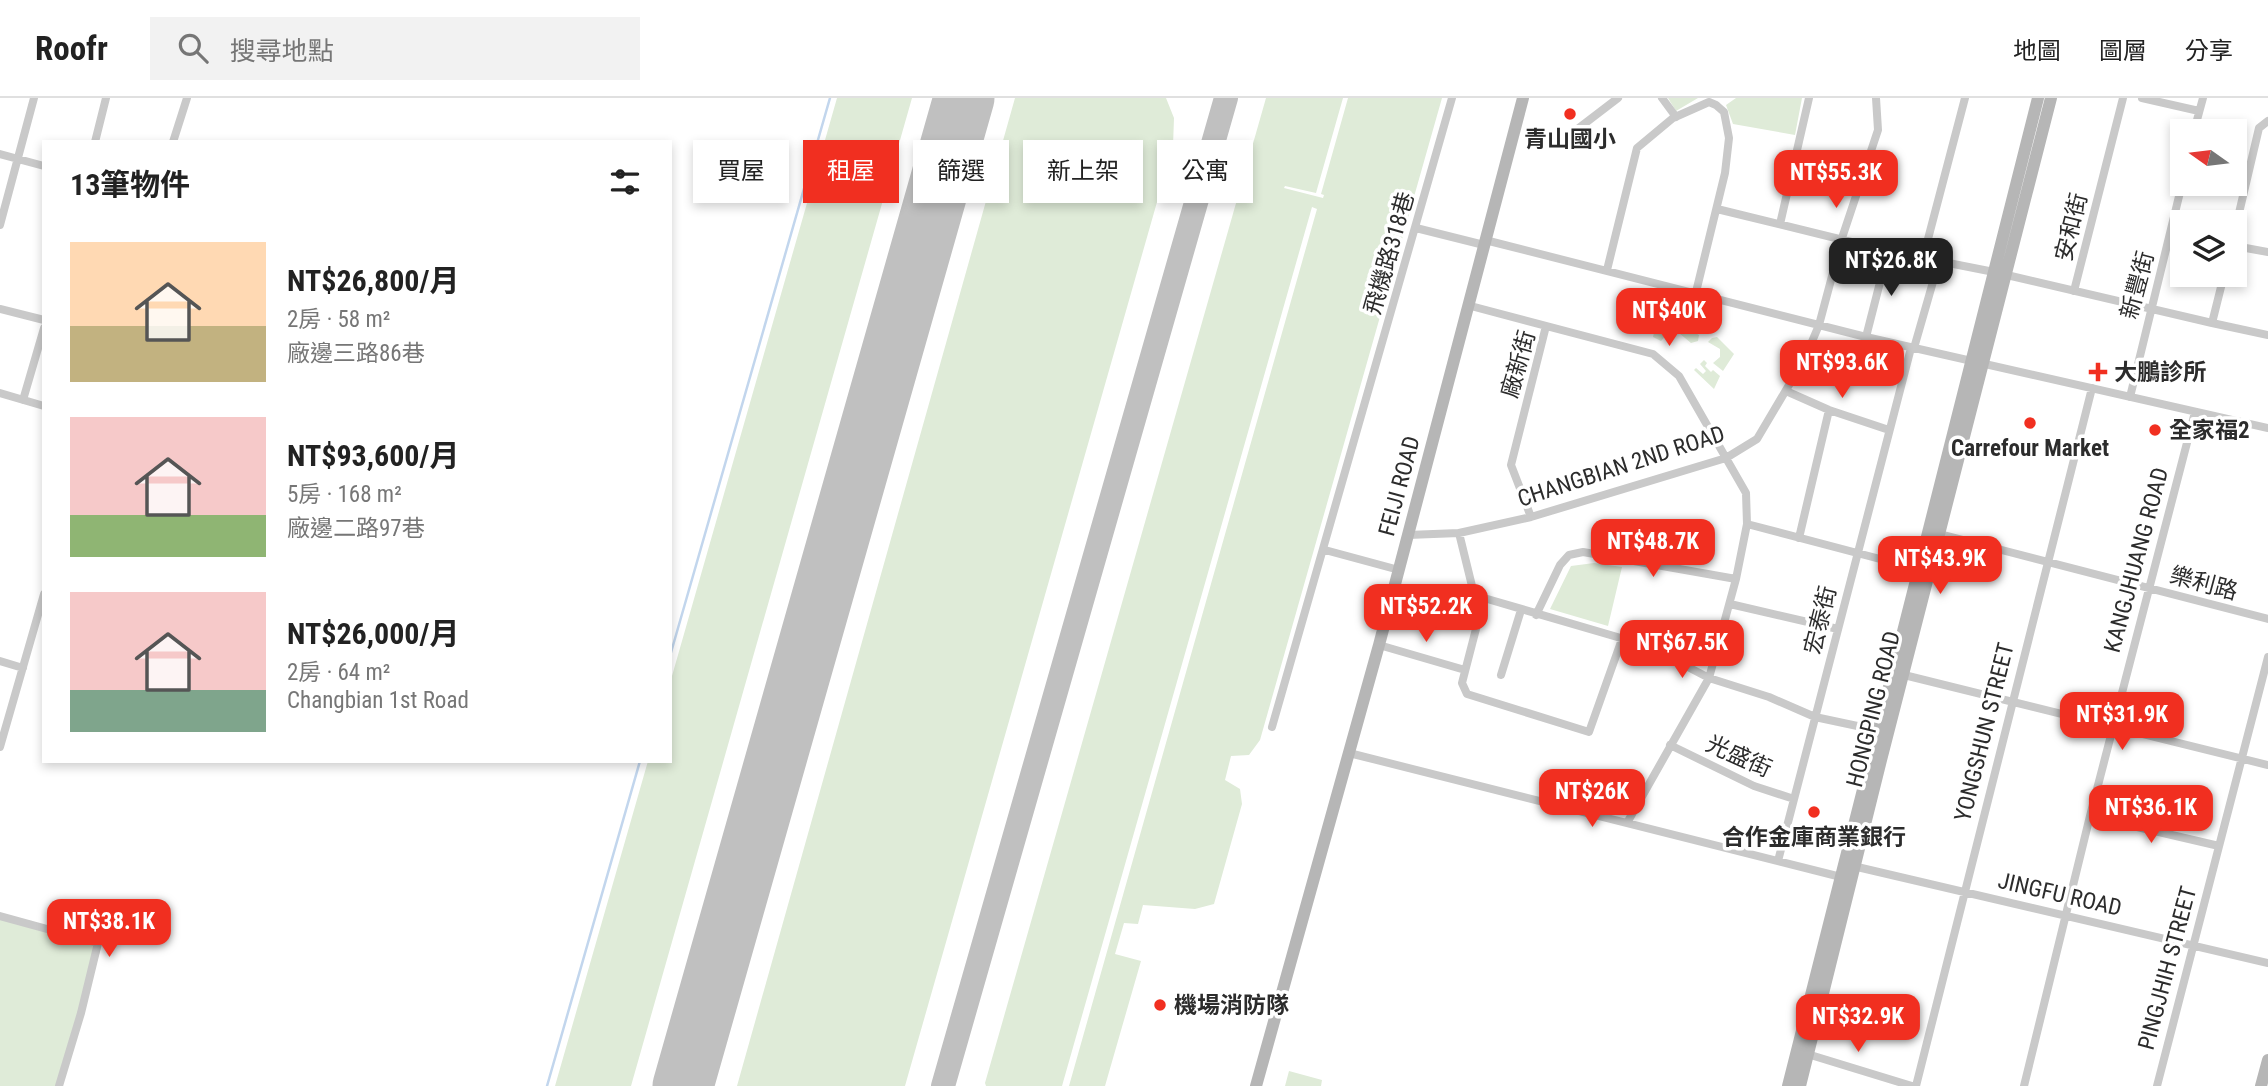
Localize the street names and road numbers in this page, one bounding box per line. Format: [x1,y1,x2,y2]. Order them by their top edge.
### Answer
street label: 飛機路318巷 [1359,189,1420,317]
street label: 安和街 [2050,190,2093,264]
street label: 新豐街 [2116,248,2159,322]
street label: 廠新街 [1496,327,1541,401]
street label: CHANGBIAN 2ND ROAD [1514,420,1728,513]
street label: FEIJI ROAD [1373,433,1426,539]
street label: KANGJHUANG ROAD [2099,465,2174,656]
street label: 樂利路 [2167,562,2241,605]
street label: 宏泰街 [1799,583,1842,657]
street label: HONGPING ROAD [1841,628,1906,790]
street label: YONGSHUN STREET [1949,640,2020,824]
street label: 光盛街 [1702,730,1776,783]
street label: JINGFU ROAD [1995,867,2124,922]
street label: PINGJHIH STREET [2133,883,2202,1053]

